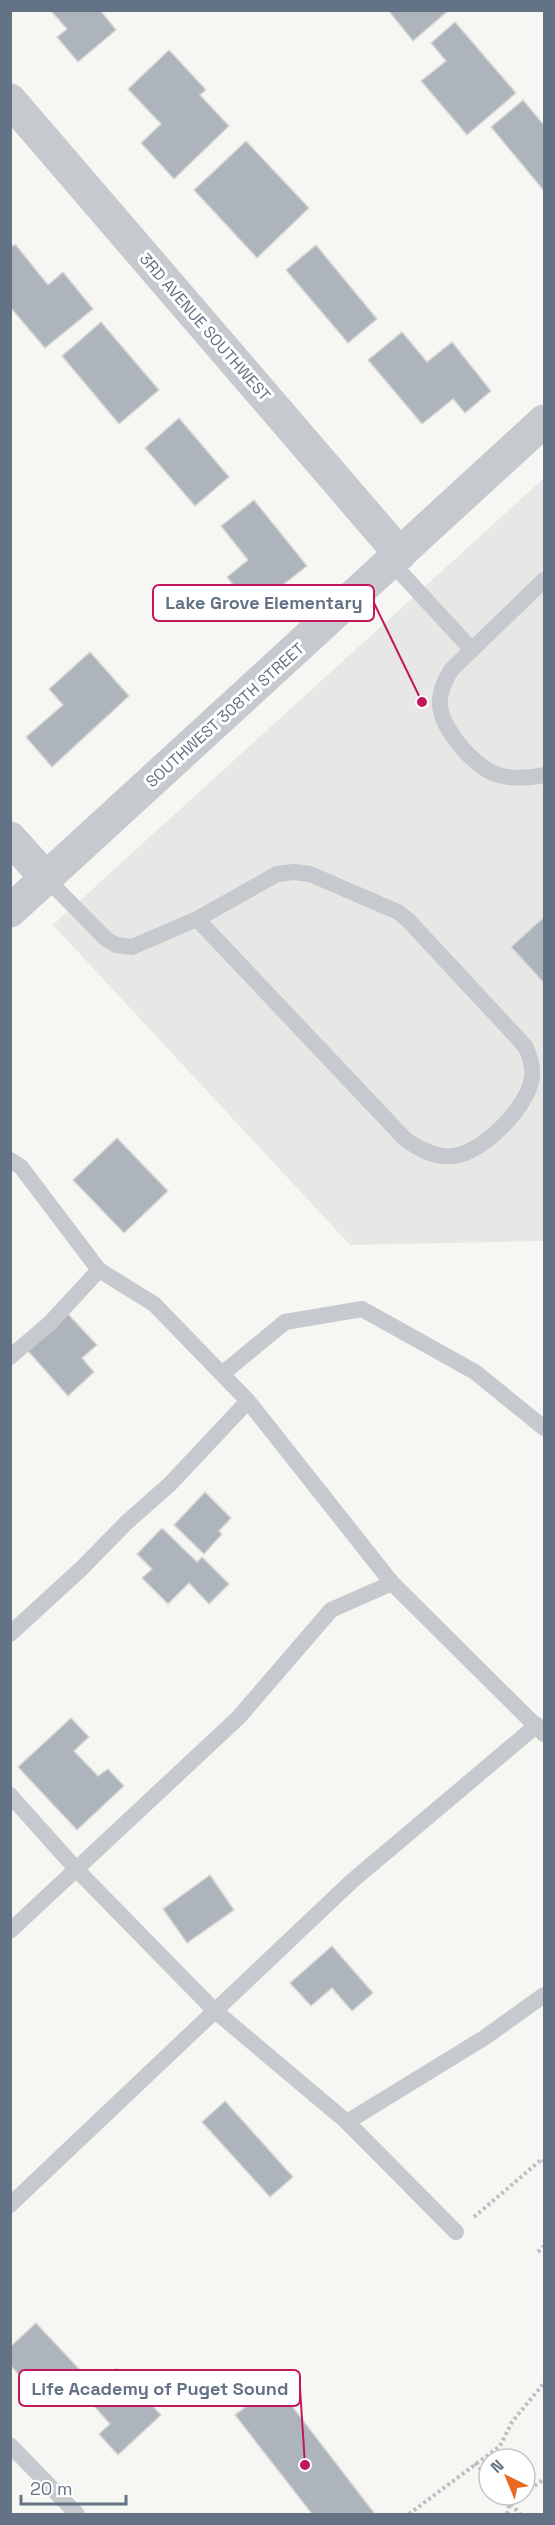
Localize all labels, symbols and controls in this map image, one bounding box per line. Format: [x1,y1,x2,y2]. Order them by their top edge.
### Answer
street label: 3RD AVENUE SOUTHWEST [135,249,275,405]
callout: Lake Grove Elementary [153,585,374,621]
text: Lake Grove Elementary [165,591,363,614]
street label: SOUTHWEST 308TH STREET [141,638,309,792]
callout: Life Academy of Puget Sound [19,2370,300,2406]
text: Life Academy of Puget Sound [32,2377,288,2400]
north arrow [477,2447,537,2507]
text: N [486,2455,508,2478]
scale bar [21,2468,126,2506]
text: 20 m [30,2477,73,2500]

